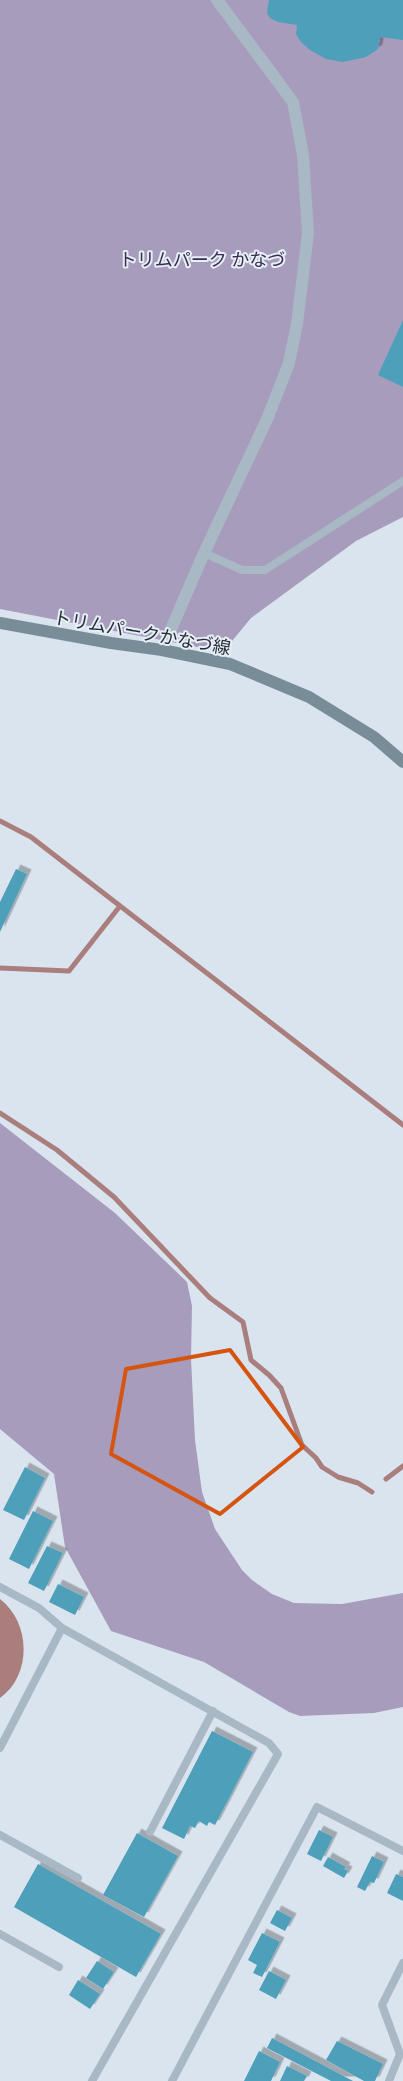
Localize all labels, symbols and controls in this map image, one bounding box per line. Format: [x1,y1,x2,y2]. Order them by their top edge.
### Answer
park label: トリムパーク かなづ [119,248,285,270]
street label: トリムパークかなづ線 [51,606,233,658]

